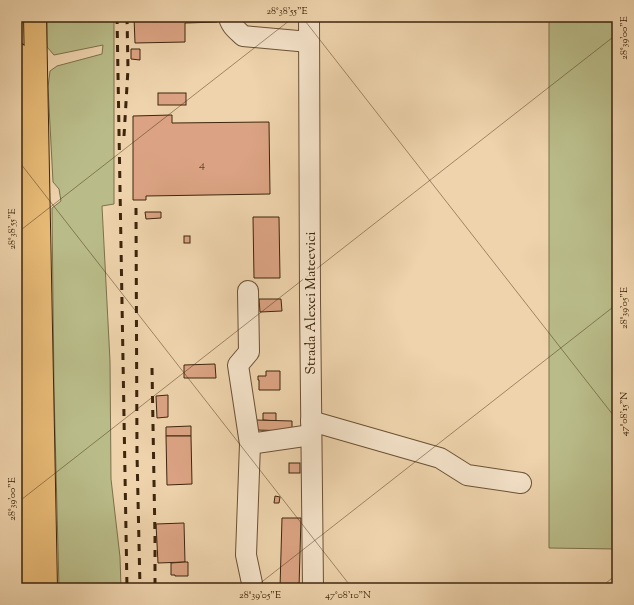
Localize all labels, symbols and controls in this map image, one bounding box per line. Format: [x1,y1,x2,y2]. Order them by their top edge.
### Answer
text: 28°38'55"E [266,4,308,19]
text: 28°39'00"E [617,16,632,60]
house number: 4 [199,156,205,174]
text: 28°38'55"E [5,208,20,250]
street label: Strada Alexei Mateevici [302,232,322,374]
text: 28°39'05"E [617,287,632,329]
text: 47°08'15"N [617,392,632,436]
text: 28°39'00"E [5,477,20,521]
text: 28°39'05"E [239,588,281,603]
text: 47°08'10"N [325,588,371,603]

